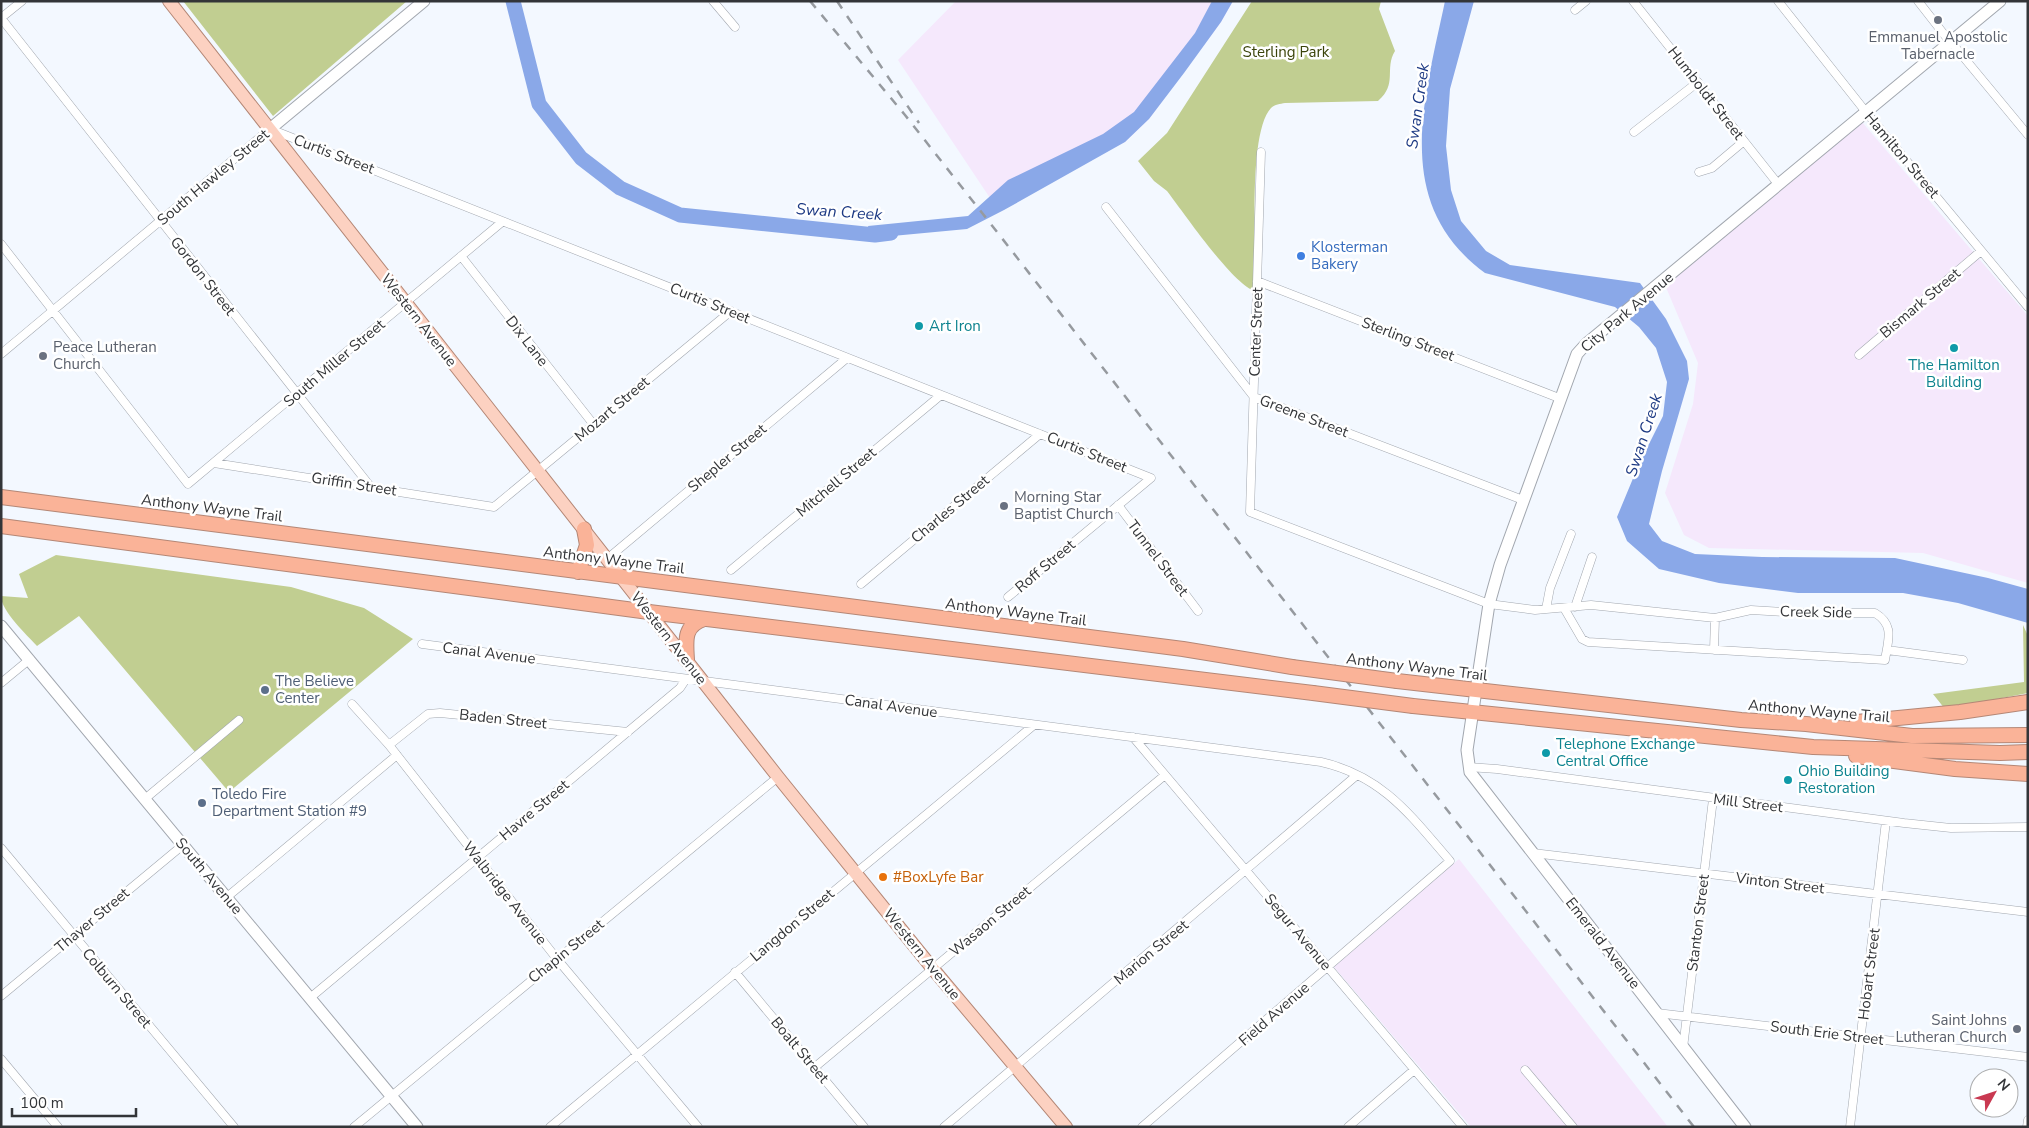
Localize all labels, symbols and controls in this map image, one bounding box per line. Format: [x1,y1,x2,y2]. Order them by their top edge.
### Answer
marker: Emmanuel Apostolic Tabernacle [1932,14,1944,26]
place label: Emmanuel Apostolic Tabernacle [1868,27,2008,64]
park label: Sterling Park [1243,42,1330,62]
street label: Humboldt Street [1663,42,1749,144]
water label: Swan Creek [1401,61,1435,150]
street label: Hamilton Street [1860,108,1944,203]
street label: South Hawley Street [153,124,274,230]
street label: Curtis Street [291,129,378,179]
water label: Swan Creek [795,198,884,226]
street label: Gordon Street [166,232,241,320]
place label: Klosterman Bakery [1311,237,1388,274]
marker: Klosterman Bakery [1295,250,1307,262]
street label: Bismark Street [1876,263,1965,343]
street label: City Park Avenue [1576,267,1678,357]
street label: Western Avenue [376,269,462,371]
street label: Curtis Street [667,278,754,328]
street label: Center Street [1244,286,1268,377]
street label: Dix Lane [501,312,553,370]
street label: Sterling Street [1359,312,1458,366]
street label: South Miller Street [279,314,390,411]
place label: Art Iron [929,316,981,336]
marker: Art Iron [913,320,925,332]
place label: Peace Lutheran Church [53,337,157,374]
marker: The Hamilton Building [1948,342,1960,354]
marker: Peace Lutheran Church [37,350,49,362]
place label: The Hamilton Building [1908,355,2000,392]
street label: Mozart Street [570,371,654,446]
street label: Greene Street [1257,390,1352,442]
water label: Swan Creek [1620,390,1668,479]
street label: Shepler Street [683,419,771,497]
street label: Curtis Street [1044,427,1131,477]
street label: Mitchell Street [792,442,881,521]
street label: Griffin Street [310,467,399,501]
street label: Charles Street [907,470,994,548]
place label: Morning Star Baptist Church [1014,487,1114,524]
street label: Anthony Wayne Trail [140,489,284,527]
marker: Morning Star Baptist Church [998,500,1010,512]
street label: Tunnel Street [1123,516,1194,601]
street label: Roff Street [1011,535,1080,597]
street label: Anthony Wayne Trail [542,541,686,579]
street label: Western Avenue [626,587,712,689]
street label: Anthony Wayne Trail [944,593,1088,631]
street label: Creek Side [1780,601,1852,623]
street label: Canal Avenue [441,637,537,669]
street label: Anthony Wayne Trail [1345,648,1489,686]
place label: The Believe Center [275,671,354,708]
marker: The Believe Center [259,684,271,696]
street label: Canal Avenue [843,690,939,722]
street label: Anthony Wayne Trail [1747,695,1891,727]
street label: Baden Street [458,704,549,734]
place label: Telephone Exchange Central Office [1556,734,1695,771]
marker: Telephone Exchange Central Office [1540,747,1552,759]
place label: Ohio Building Restoration [1798,761,1890,798]
marker: Ohio Building Restoration [1782,774,1794,786]
street label: Havre Street [495,775,574,845]
place label: Toledo Fire Department Station #9 [212,784,367,821]
street label: Mill Street [1712,789,1785,817]
marker: Toledo Fire Department Station #9 [196,797,208,809]
street label: South Avenue [171,833,247,919]
street label: Walbridge Avenue [458,837,552,949]
place label: #BoxLyfe Bar [893,867,984,887]
street label: Vinton Street [1734,868,1826,898]
marker: #BoxLyfe Bar [877,871,889,883]
street label: Stanton Street [1682,873,1714,973]
street label: Wasaon Street [945,881,1035,961]
street label: Thayer Street [51,883,134,957]
street label: Langdon Street [746,884,839,966]
street label: Segur Avenue [1260,889,1336,975]
street label: Emerald Avenue [1561,893,1645,993]
street label: Western Avenue [879,904,965,1004]
street label: Chapin Street [524,914,609,988]
street label: Marion Street [1110,915,1193,989]
street label: Hobart Street [1853,926,1885,1021]
street label: Colburn Street [78,944,157,1033]
street label: Field Avenue [1234,978,1314,1050]
place label: Saint Johns Lutheran Church [1895,1010,2007,1047]
street label: Boalt Street [766,1013,834,1088]
street label: South Erie Street [1769,1016,1886,1050]
marker: Saint Johns Lutheran Church [2011,1023,2023,1035]
north arrow [1969,1068,2019,1118]
text: N [1993,1075,2014,1095]
scale bar [12,1086,136,1118]
text: 100 m [20,1093,64,1113]

